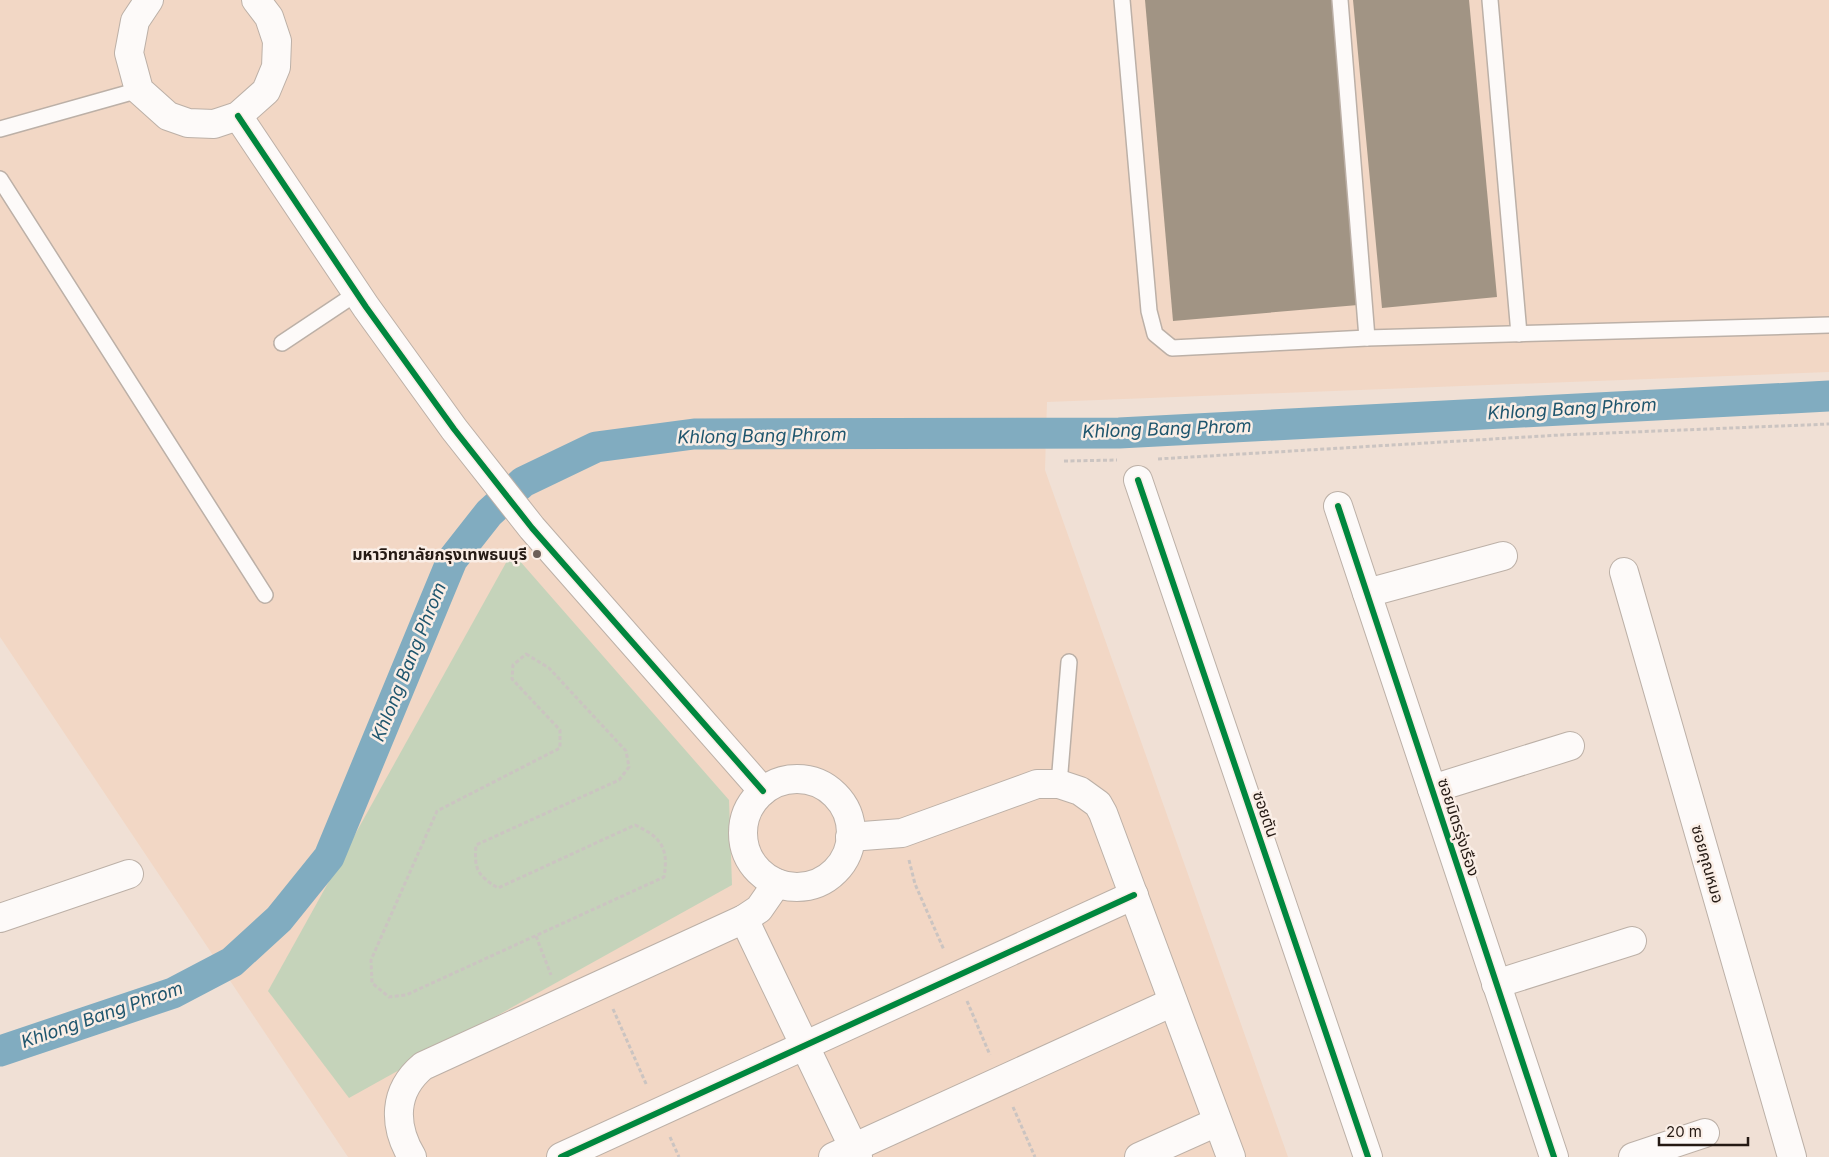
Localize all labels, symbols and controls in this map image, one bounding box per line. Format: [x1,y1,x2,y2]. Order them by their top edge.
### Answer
water label: Khlong Bang Phrom [1487,394,1657,423]
water label: Khlong Bang Phrom [1082,415,1252,442]
water label: Khlong Bang Phrom [677,424,847,447]
place label: มหาวิทยาลัยกรุงเทพธนบุรี [352,544,527,564]
marker: มหาวิทยาลัยกรุงเทพธนบุรี [531,548,543,560]
water label: Khlong Bang Phrom [367,579,450,744]
street label: ซอยมิตรรุ่งเรือง [1434,775,1484,879]
street label: ซอยตัน [1249,788,1283,840]
street label: ซอยคุณหมอ [1687,823,1729,905]
water label: Khlong Bang Phrom [18,977,186,1052]
scale bar [1659,1114,1748,1146]
text: 20 m [1666,1122,1702,1141]

